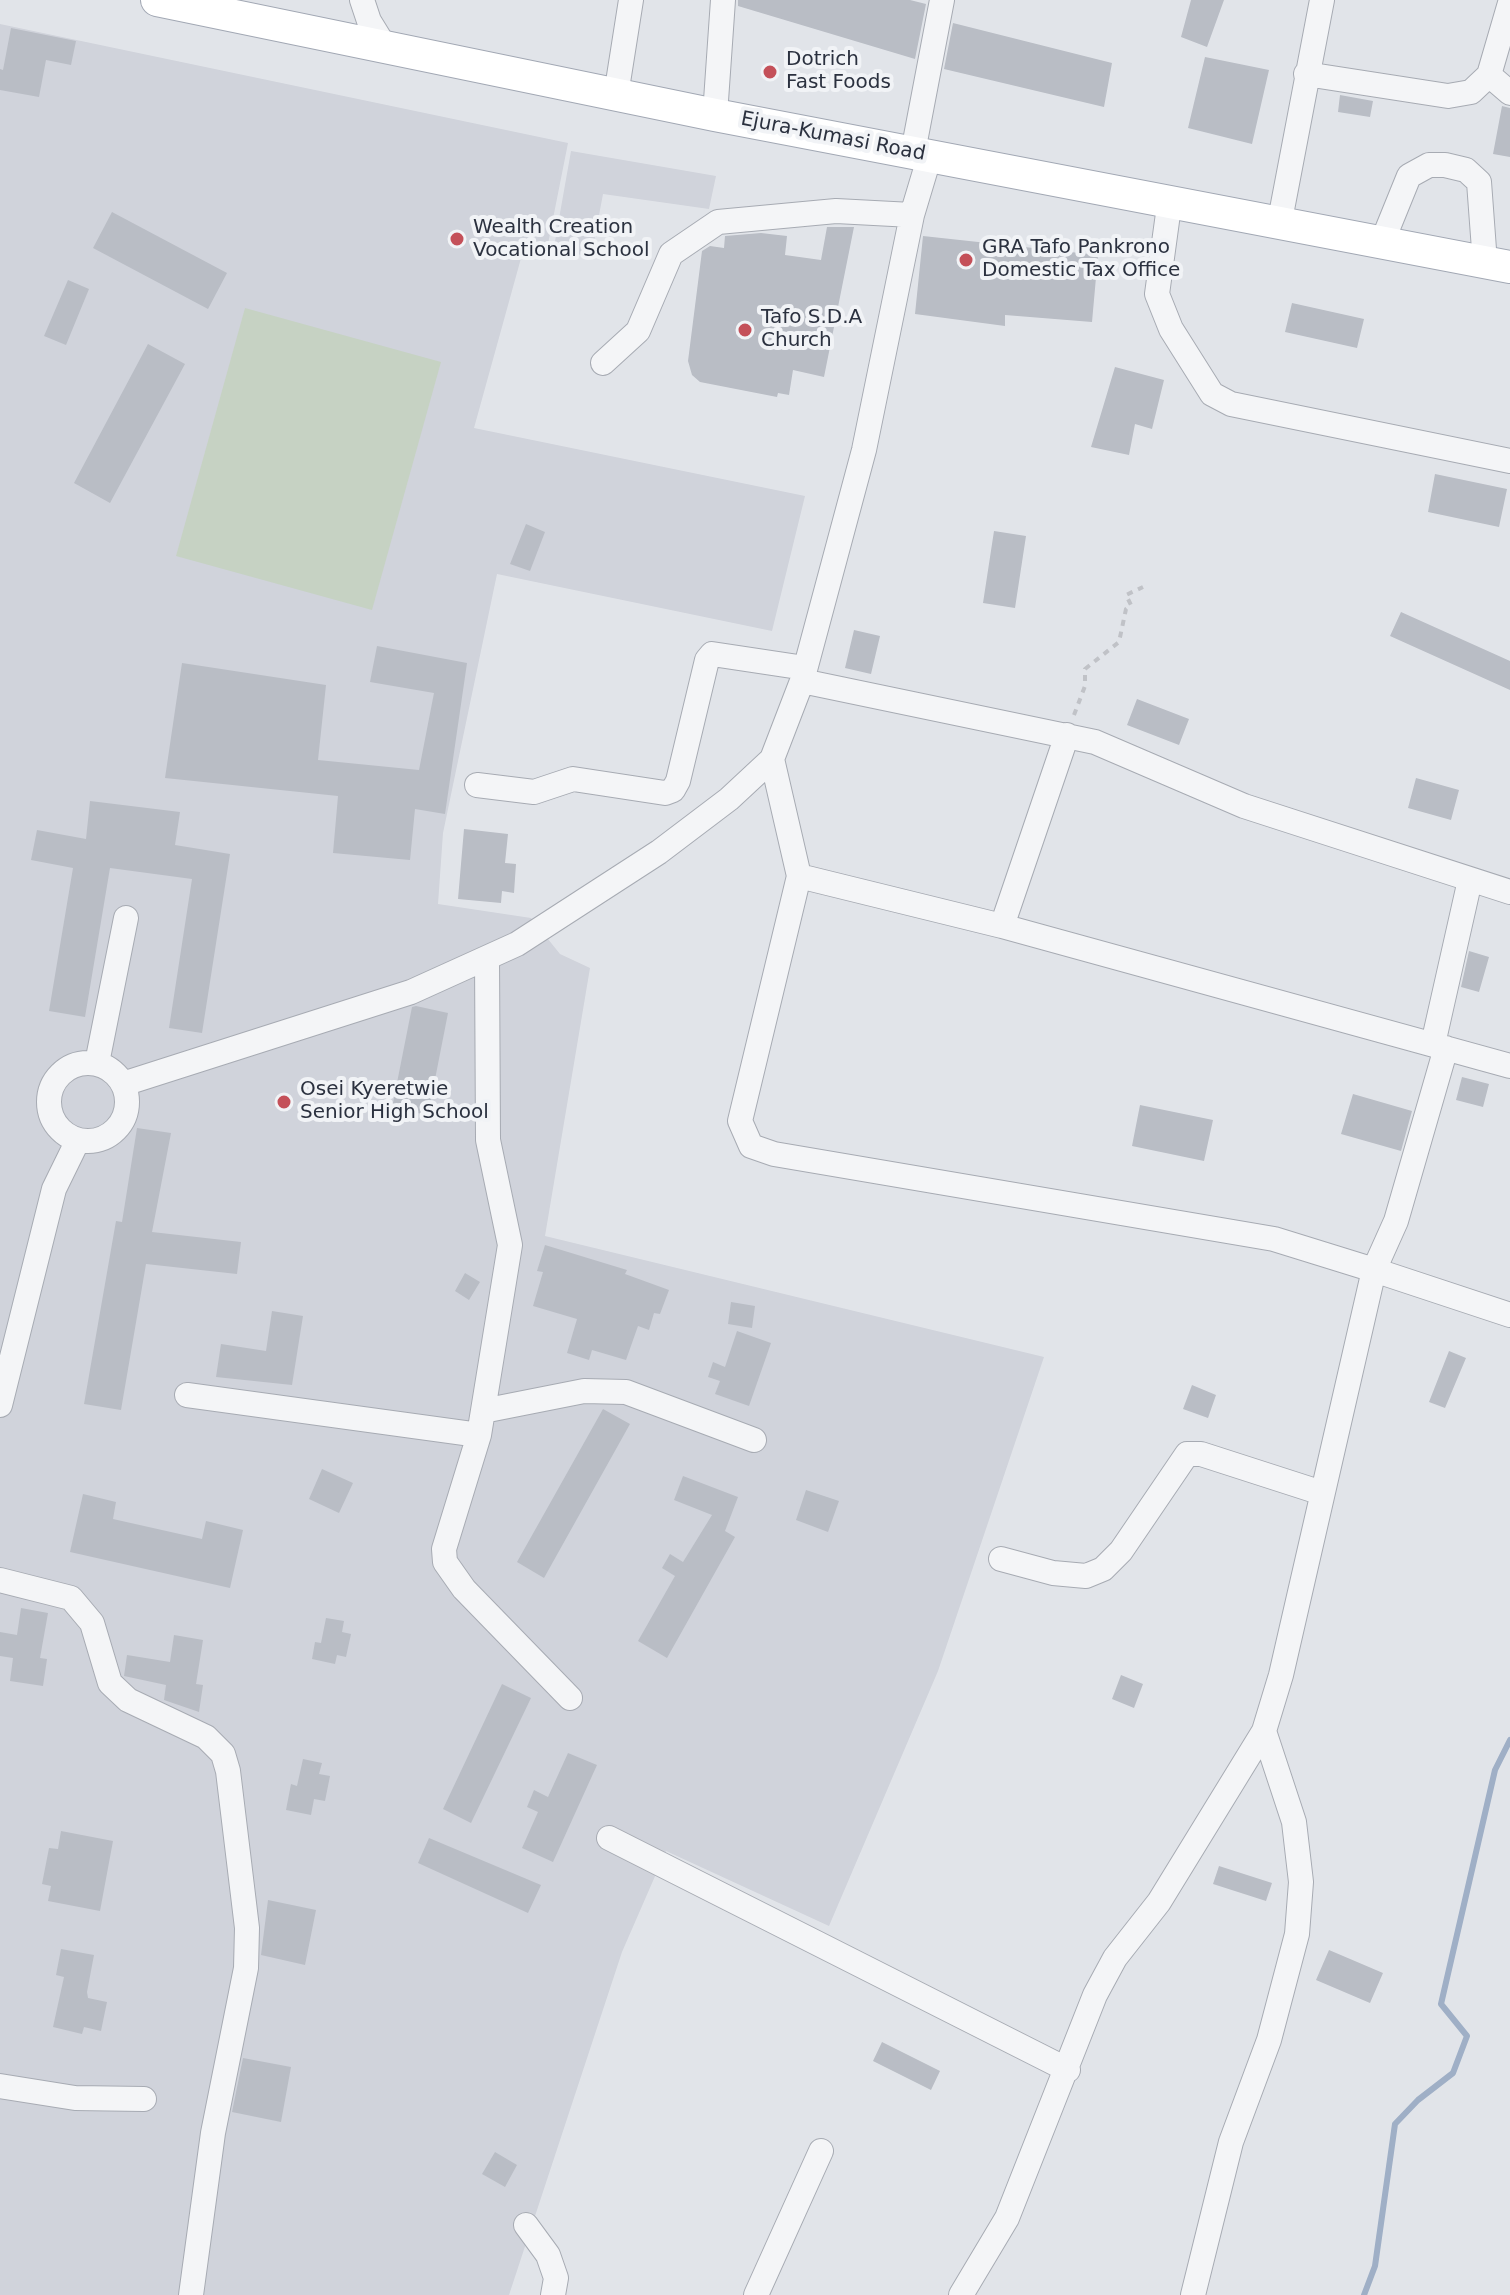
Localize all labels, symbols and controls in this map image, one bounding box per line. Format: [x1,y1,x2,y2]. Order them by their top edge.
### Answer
place label: Dotrich Fast Foods [786,48,891,95]
marker: Dotrich Fast Foods [761,63,779,81]
street label: Ejura-Kumasi Road [739,107,927,167]
place label: Wealth Creation Vocational School [473,216,649,263]
marker: Wealth Creation Vocational School [448,230,466,248]
place label: GRA Tafo Pankrono Domestic Tax Office [982,236,1180,283]
marker: GRA Tafo Pankrono Domestic Tax Office [957,251,975,269]
place label: Tafo S.D.A Church [761,306,862,353]
marker: Tafo S.D.A Church [736,321,754,339]
place label: Osei Kyeretwie Senior High School [300,1078,489,1125]
marker: Osei Kyeretwie Senior High School [275,1093,293,1111]

